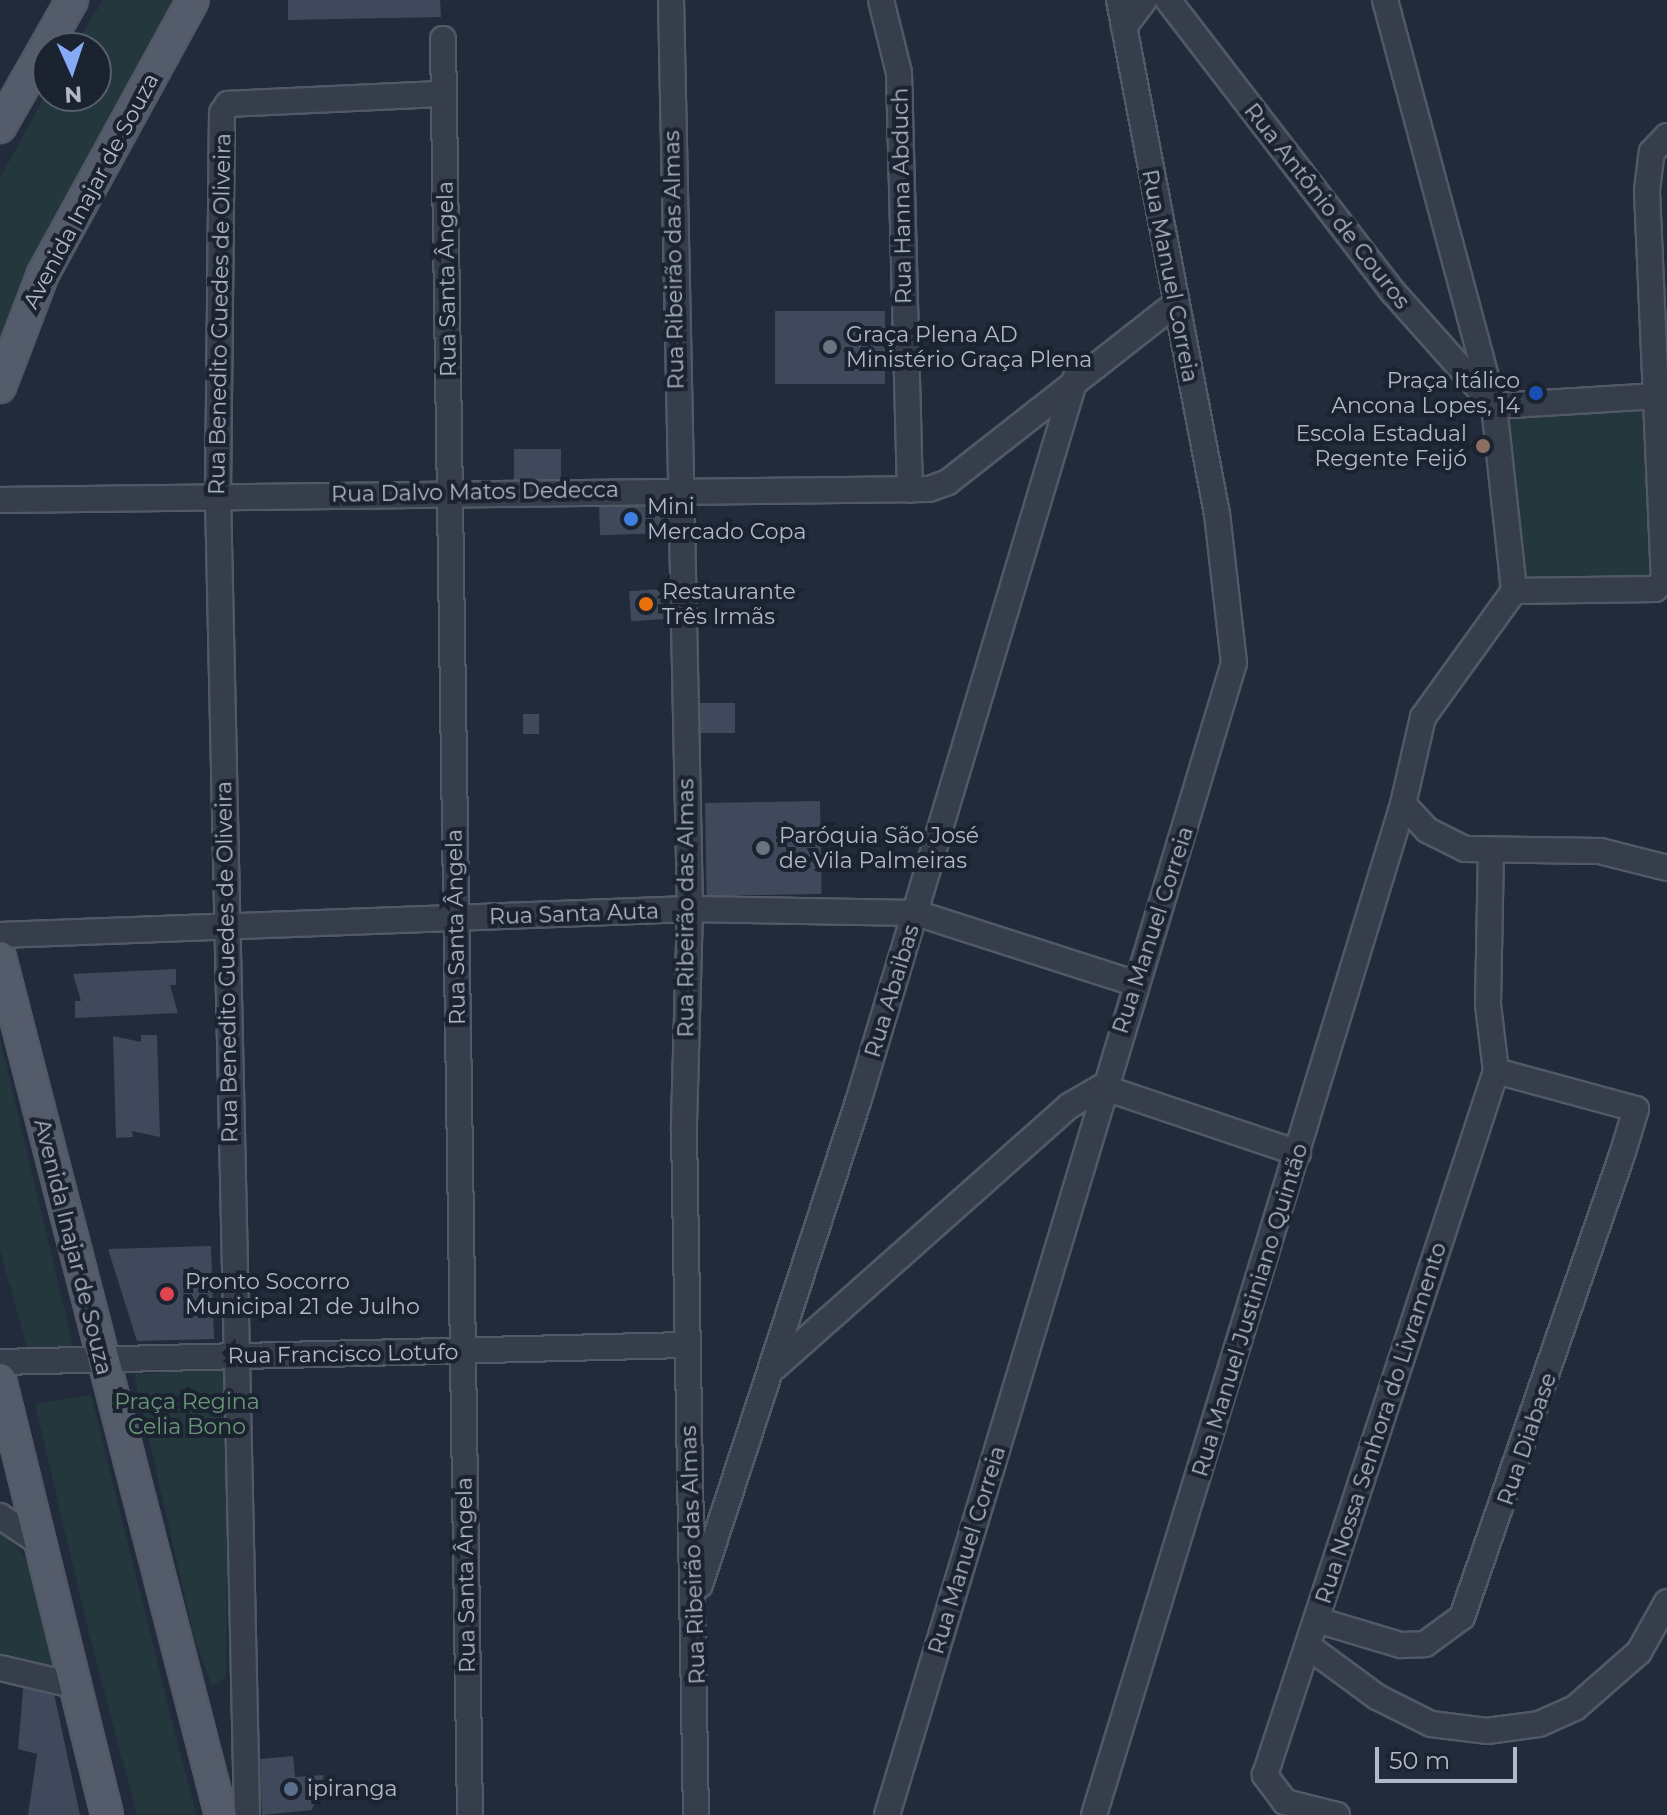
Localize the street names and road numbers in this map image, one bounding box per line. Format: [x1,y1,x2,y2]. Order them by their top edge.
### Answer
street label: Avenida Inajar de Souza [18,69,164,313]
street label: Rua Hanna Abduch [887,88,917,304]
street label: Rua Antônio de Couros [1239,98,1415,314]
street label: Rua Ribeirão das Almas [659,130,689,390]
street label: Rua Benedito Guedes de Oliveira [204,133,236,495]
street label: Rua Manuel Correia [1136,167,1204,385]
street label: Rua Santa Ângela [432,181,462,377]
street label: Rua Dalvo Matos Dedecca [331,476,619,508]
street label: Rua Ribeirão das Almas [673,779,699,1037]
street label: Rua Benedito Guedes de Oliveira [211,781,243,1143]
street label: Rua Manuel Correia [1107,823,1199,1037]
street label: Rua Santa Ângela [441,829,471,1025]
street label: Rua Santa Auta [489,898,659,930]
street label: Rua Abaibas [859,921,925,1061]
street label: Avenida Inajar de Souza [28,1116,118,1378]
street label: Rua Manuel Justiniano Quintão [1187,1140,1313,1480]
street label: Rua Nossa Senhora do Livramento [1310,1239,1452,1607]
street label: Rua Francisco Lotufo [227,1339,459,1369]
street label: Rua Diabase [1492,1369,1562,1509]
street label: Rua Ribeirão das Almas [675,1425,711,1685]
street label: Rua Manuel Correia [923,1443,1011,1657]
street label: Rua Santa Ângela [451,1477,481,1673]

